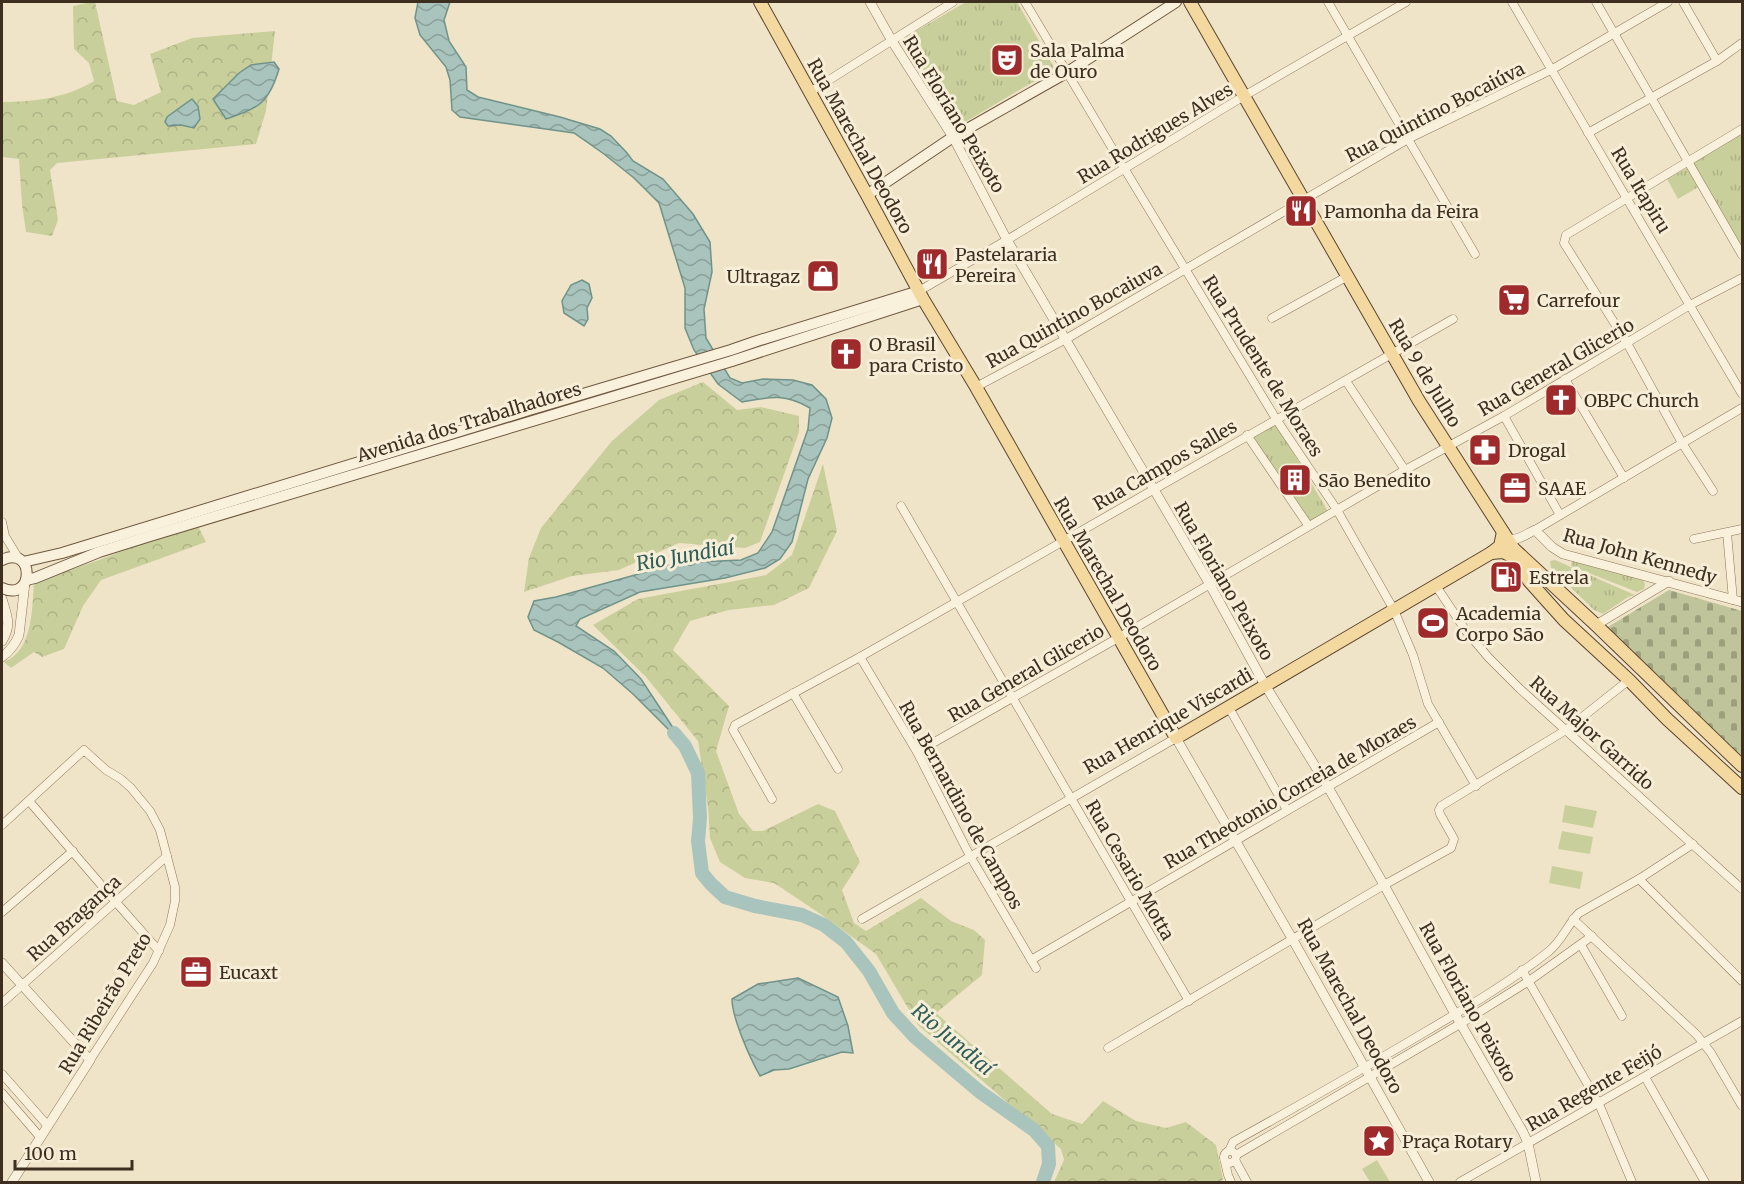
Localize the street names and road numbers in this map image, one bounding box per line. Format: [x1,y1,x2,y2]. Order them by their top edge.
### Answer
street label: Rua Floriano Peixoto [898,31,1010,197]
street label: Rua Marechal Deodoro [802,54,918,238]
street label: Rua Quintino Bocaiúva [1342,57,1529,167]
street label: Rua Rodrigues Alves [1073,77,1237,188]
street label: Rua Itapiru [1606,143,1676,237]
street label: Rua Quintino Bocaiuva [982,257,1166,373]
street label: Rua Prudente de Moraes [1198,271,1328,461]
street label: Rua General Glicerio [1474,313,1638,421]
street label: Rua 9 de Julho [1384,315,1466,431]
street label: Avenida dos Trabalhadores [353,377,584,467]
street label: Rua Campos Salles [1089,414,1241,515]
street label: Rua Marechal Deodoro [1049,493,1167,675]
street label: Rua Floriano Peixoto [1169,498,1279,664]
street label: Rua John Kennedy [1561,523,1720,589]
street label: Rua General Glicerio [944,619,1108,727]
street label: Rua Henrique Viscardi [1079,663,1257,779]
street label: Rua Major Garrido [1525,671,1659,795]
street label: Rua Bernardino de Campos [894,697,1028,913]
street label: Rua Theotonio Correia de Moraes [1160,710,1420,874]
street label: Rua Cesario Motta [1081,796,1180,945]
street label: Rua Bragança [22,870,126,966]
street label: Rua Marechal Deodoro [1292,914,1408,1098]
street label: Rua Floriano Peixoto [1414,918,1522,1086]
street label: Rua Ribeirão Preto [54,928,156,1078]
street label: Rua Regente Feijó [1522,1040,1666,1136]

